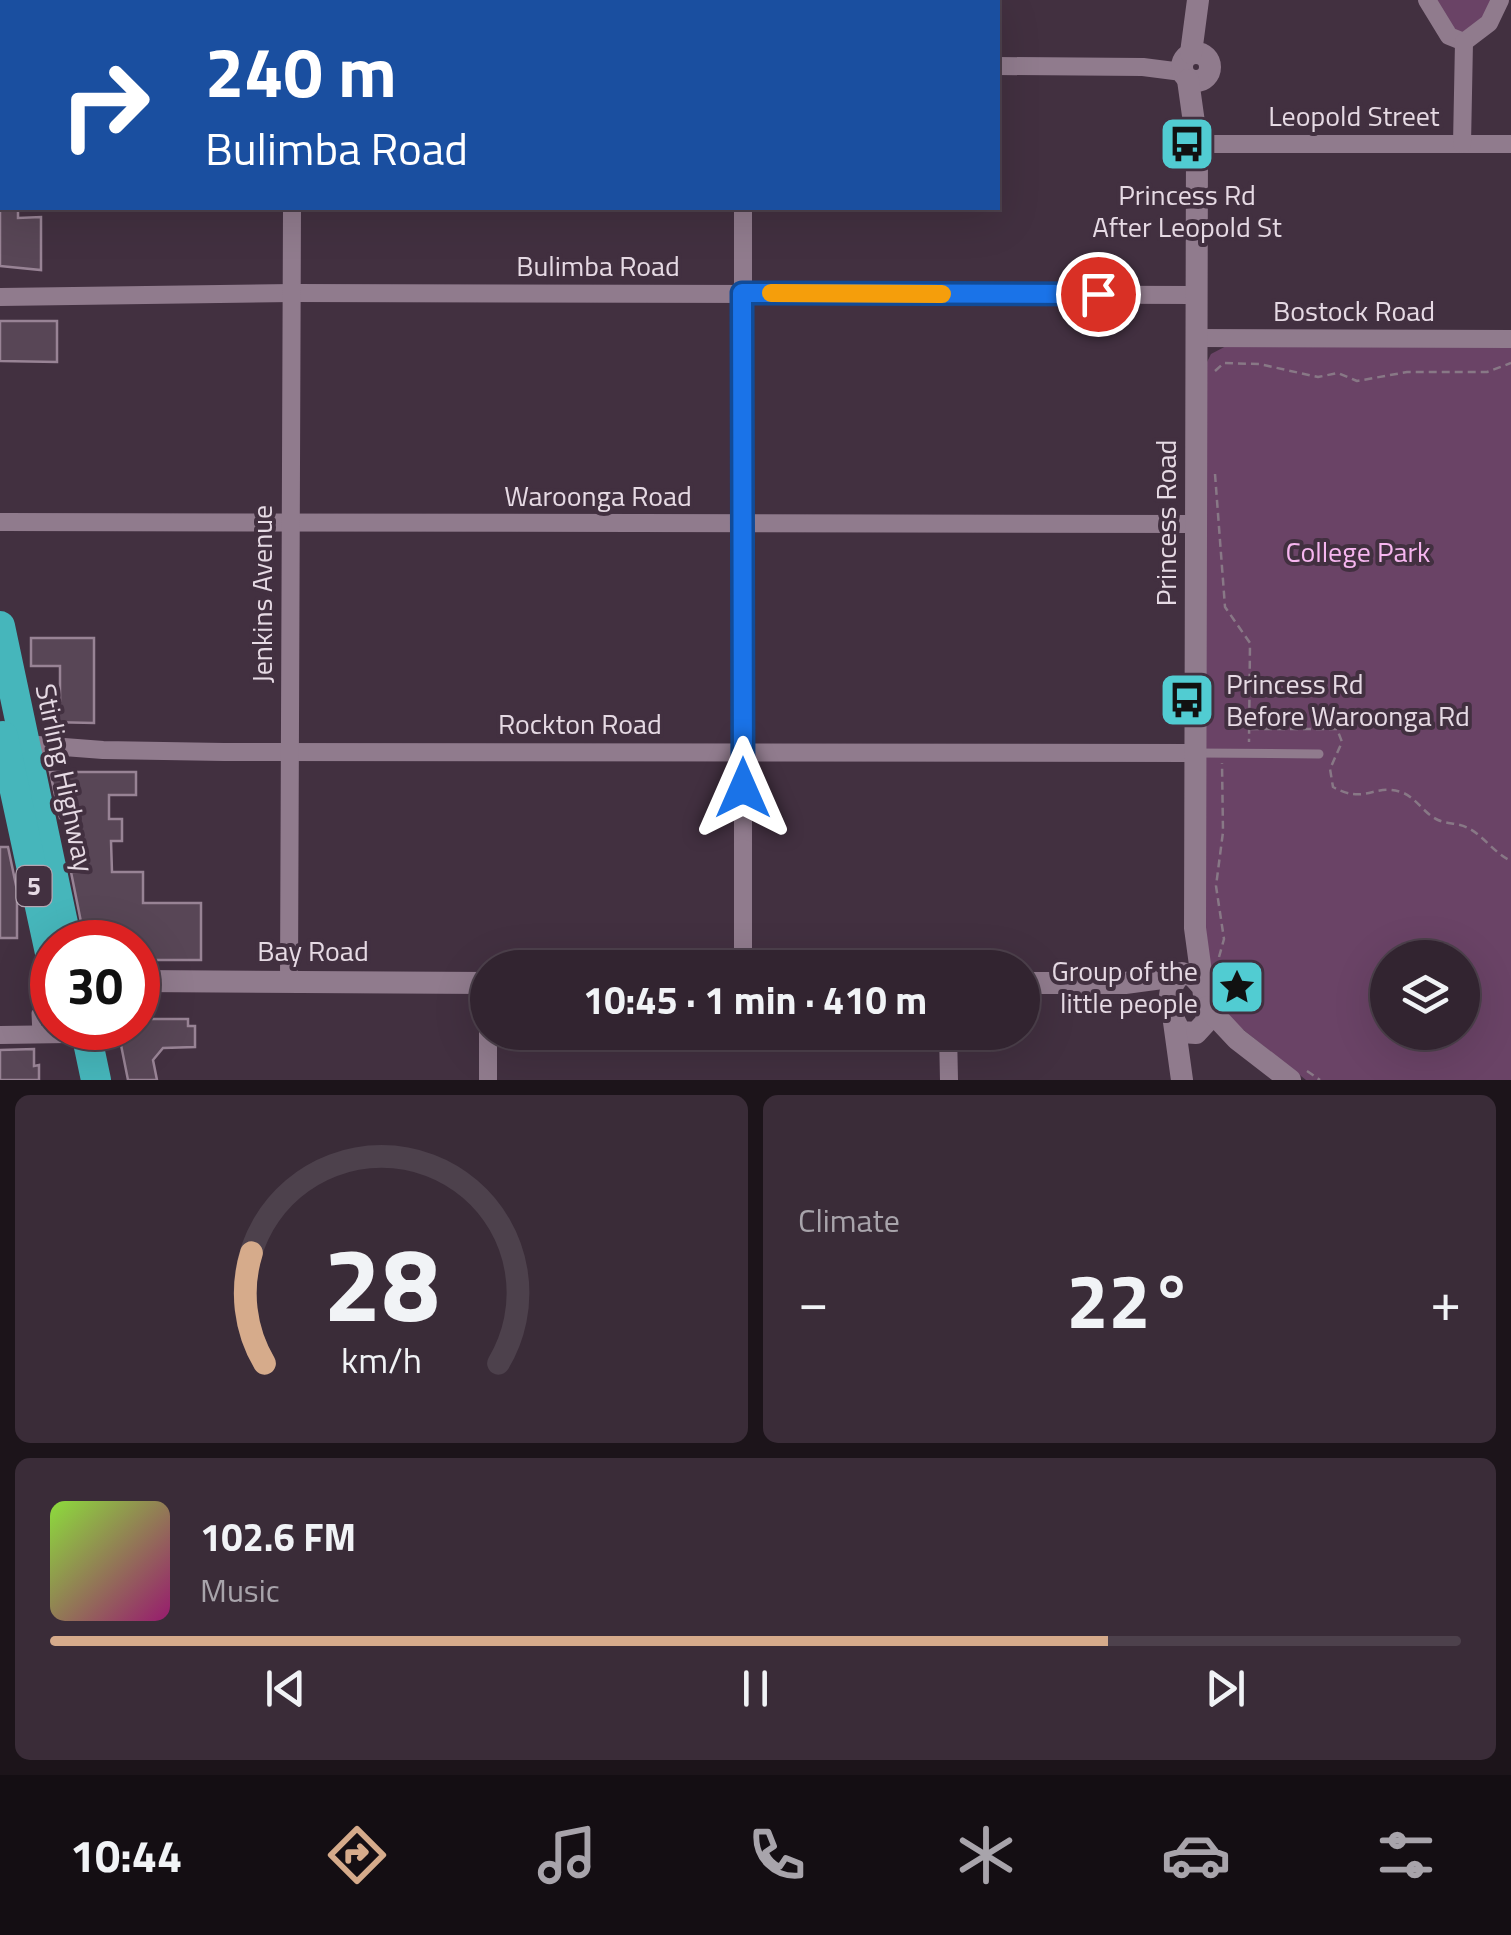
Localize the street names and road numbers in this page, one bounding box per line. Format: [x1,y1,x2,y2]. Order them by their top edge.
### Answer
street label: Leopold Street [1268,94,1440,137]
street label: Bulimba Road [516,244,680,287]
street label: Bostock Road [1273,289,1435,332]
street label: Princess Road [1144,440,1187,606]
street label: Waroonga Road [504,474,692,517]
street label: Jenkins Avenue [240,505,283,683]
street label: Stirling Highway [25,680,106,876]
street label: Rockton Road [498,702,662,745]
road number: 5 [16,866,52,906]
street label: Bay Road [257,929,369,972]

